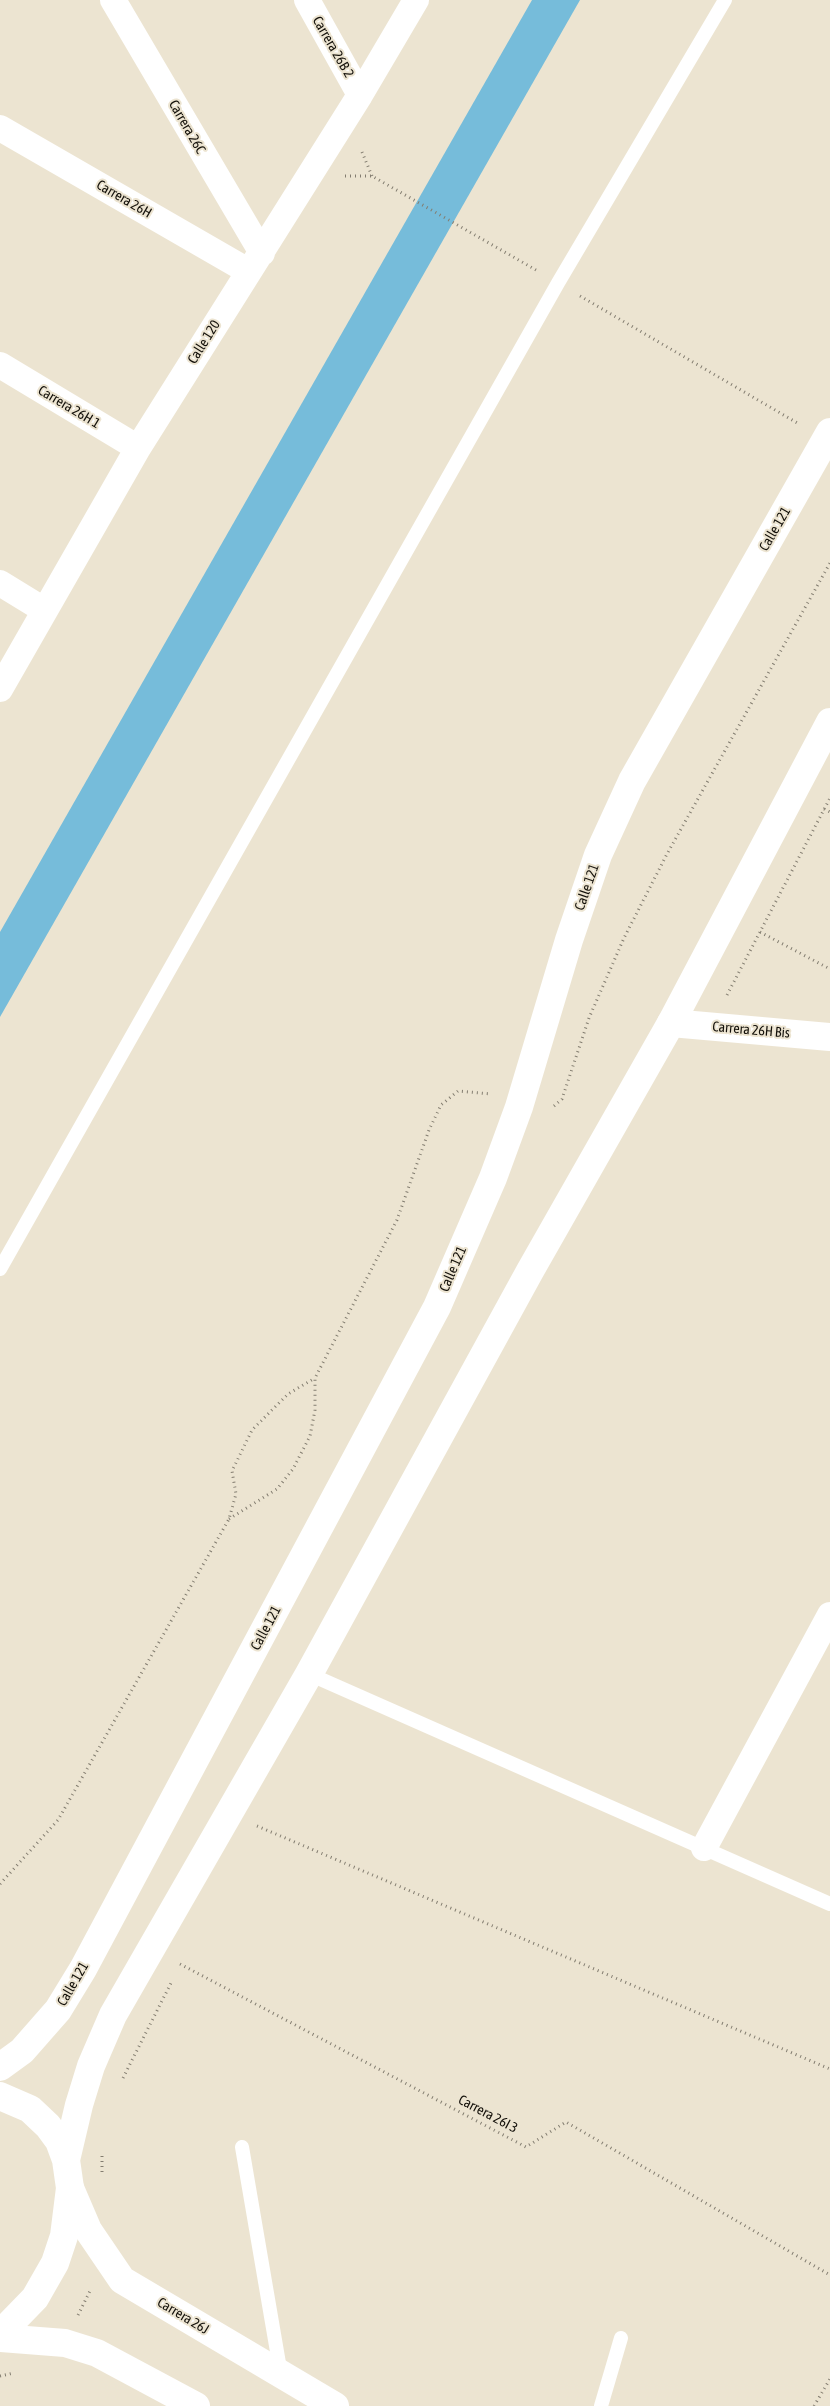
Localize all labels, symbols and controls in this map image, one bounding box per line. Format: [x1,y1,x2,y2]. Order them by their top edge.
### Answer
street label: Carrera 26B 2 [309,13,357,81]
street label: Carrera 26C [165,97,209,157]
street label: Carrera 26H [93,176,155,222]
street label: Calle 120 [184,317,224,367]
street label: Carrera 26H 1 [35,382,103,432]
street label: Calle 121 [756,504,794,554]
street label: Calle 121 [571,862,603,912]
street label: Carrera 26H Bis [712,1018,790,1042]
street label: Calle 121 [436,1244,470,1294]
street label: Calle 121 [247,1603,285,1653]
street label: Calle 121 [54,1959,92,2009]
street label: Carrera 26I 3 [455,2091,521,2137]
street label: Carrera 26J [154,2294,212,2338]

